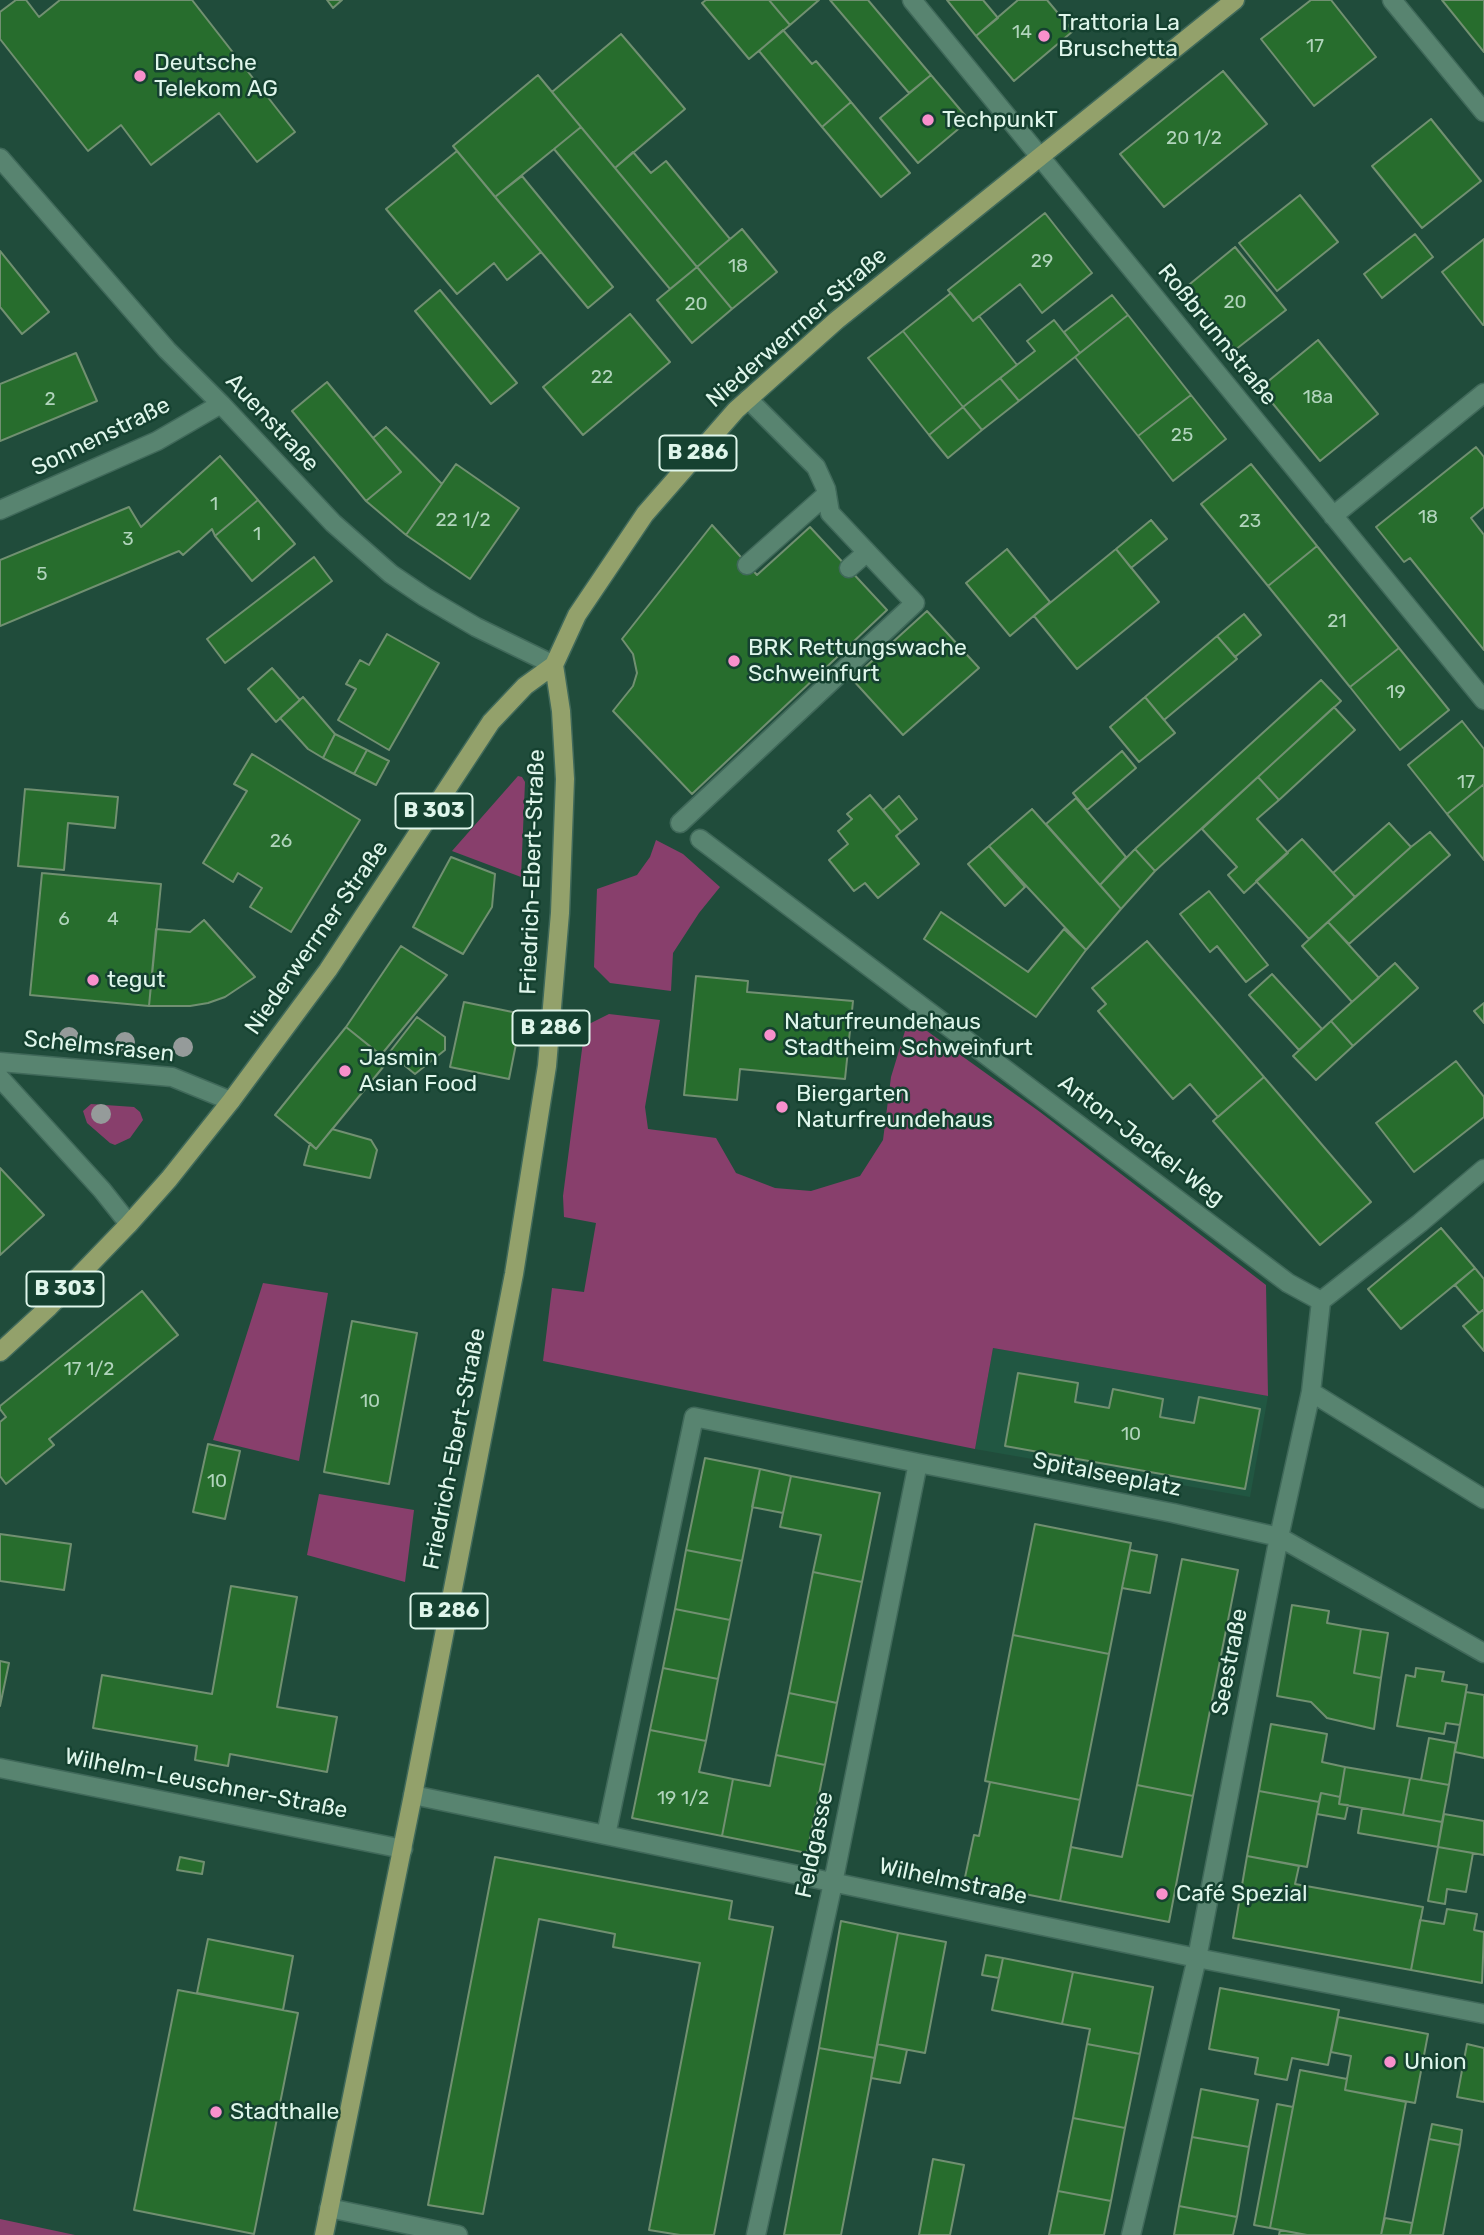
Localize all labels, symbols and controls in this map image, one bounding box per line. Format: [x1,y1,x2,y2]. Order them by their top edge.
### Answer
place label: Trattoria La Bruschetta [1058,9,1180,63]
house number: 14 [1012,22,1032,44]
marker: Trattoria La Bruschetta [1036,28,1052,44]
house number: 17 [1306,36,1324,58]
place label: Deutsche Telekom AG [154,49,278,103]
marker: Deutsche Telekom AG [132,68,148,84]
place label: TechpunkT [942,106,1058,134]
marker: TechpunkT [920,112,936,128]
house number: 20 1/2 [1166,128,1222,150]
street label: Niederwerrner Straße [701,242,893,414]
house number: 29 [1031,251,1053,273]
house number: 18 [728,256,748,278]
street label: Roßbrunnstraße [1151,259,1283,411]
house number: 20 [1223,292,1247,314]
house number: 20 [684,294,708,316]
house number: 22 [591,367,613,389]
street label: Auenstraße [220,368,324,478]
house number: 18a [1303,387,1333,409]
house number: 2 [44,389,56,411]
street label: Sonnenstraße [27,392,175,482]
house number: 25 [1171,425,1193,447]
road number: B 286 [660,435,736,470]
house number: 1 [210,494,218,516]
house number: 18 [1418,507,1438,529]
house number: 22 1/2 [435,510,491,532]
house number: 23 [1239,511,1261,533]
house number: 1 [253,524,261,546]
house number: 3 [122,529,134,551]
house number: 5 [36,564,48,586]
house number: 21 [1327,611,1347,633]
place label: BRK Rettungswache Schweinfurt [748,634,967,688]
marker: BRK Rettungswache Schweinfurt [726,653,742,669]
house number: 19 [1386,682,1406,704]
street label: Friedrich-Ebert-Straße [515,749,551,995]
house number: 17 [1457,772,1475,794]
road number: B 303 [396,794,472,828]
house number: 26 [270,831,292,853]
street label: Niederwerrner Straße [240,836,394,1040]
house number: 6 [58,909,70,931]
house number: 4 [107,909,119,931]
place label: tegut [107,966,165,994]
marker: tegut [85,972,101,988]
place label: Naturfreundehaus Stadtheim Schweinfurt [784,1008,1033,1062]
road number: B 286 [512,1010,590,1046]
street label: Schelmsrasen [22,1025,176,1069]
marker: Naturfreundehaus Stadtheim Schweinfurt [762,1027,778,1043]
place label: Jasmin Asian Food [359,1044,477,1098]
marker: Jasmin Asian Food [337,1063,353,1079]
street label: Anton-Jackel-Weg [1052,1069,1230,1213]
place label: Biergarten Naturfreundehaus [796,1080,993,1134]
marker: Biergarten Naturfreundehaus [774,1099,790,1115]
road number: B 303 [27,1272,104,1306]
street label: Friedrich-Ebert-Straße [418,1326,492,1572]
house number: 17 1/2 [64,1359,114,1381]
house number: 10 [360,1391,380,1413]
house number: 10 [1121,1424,1141,1446]
street label: Spitalseeplatz [1030,1447,1184,1503]
house number: 10 [207,1471,227,1493]
road number: B 286 [410,1594,488,1628]
street label: Seestraße [1206,1606,1254,1718]
street label: Wilhelm-Leuschner-Straße [62,1743,350,1825]
house number: 19 1/2 [657,1788,709,1810]
street label: Feldgasse [790,1789,840,1901]
street label: Wilhelmstraße [876,1853,1030,1911]
place label: Café Spezial [1176,1880,1307,1908]
marker: Café Spezial [1154,1886,1170,1902]
place label: Union [1404,2048,1467,2076]
marker: Union [1382,2054,1398,2070]
place label: Stadthalle [230,2098,339,2126]
marker: Stadthalle [208,2104,224,2120]

